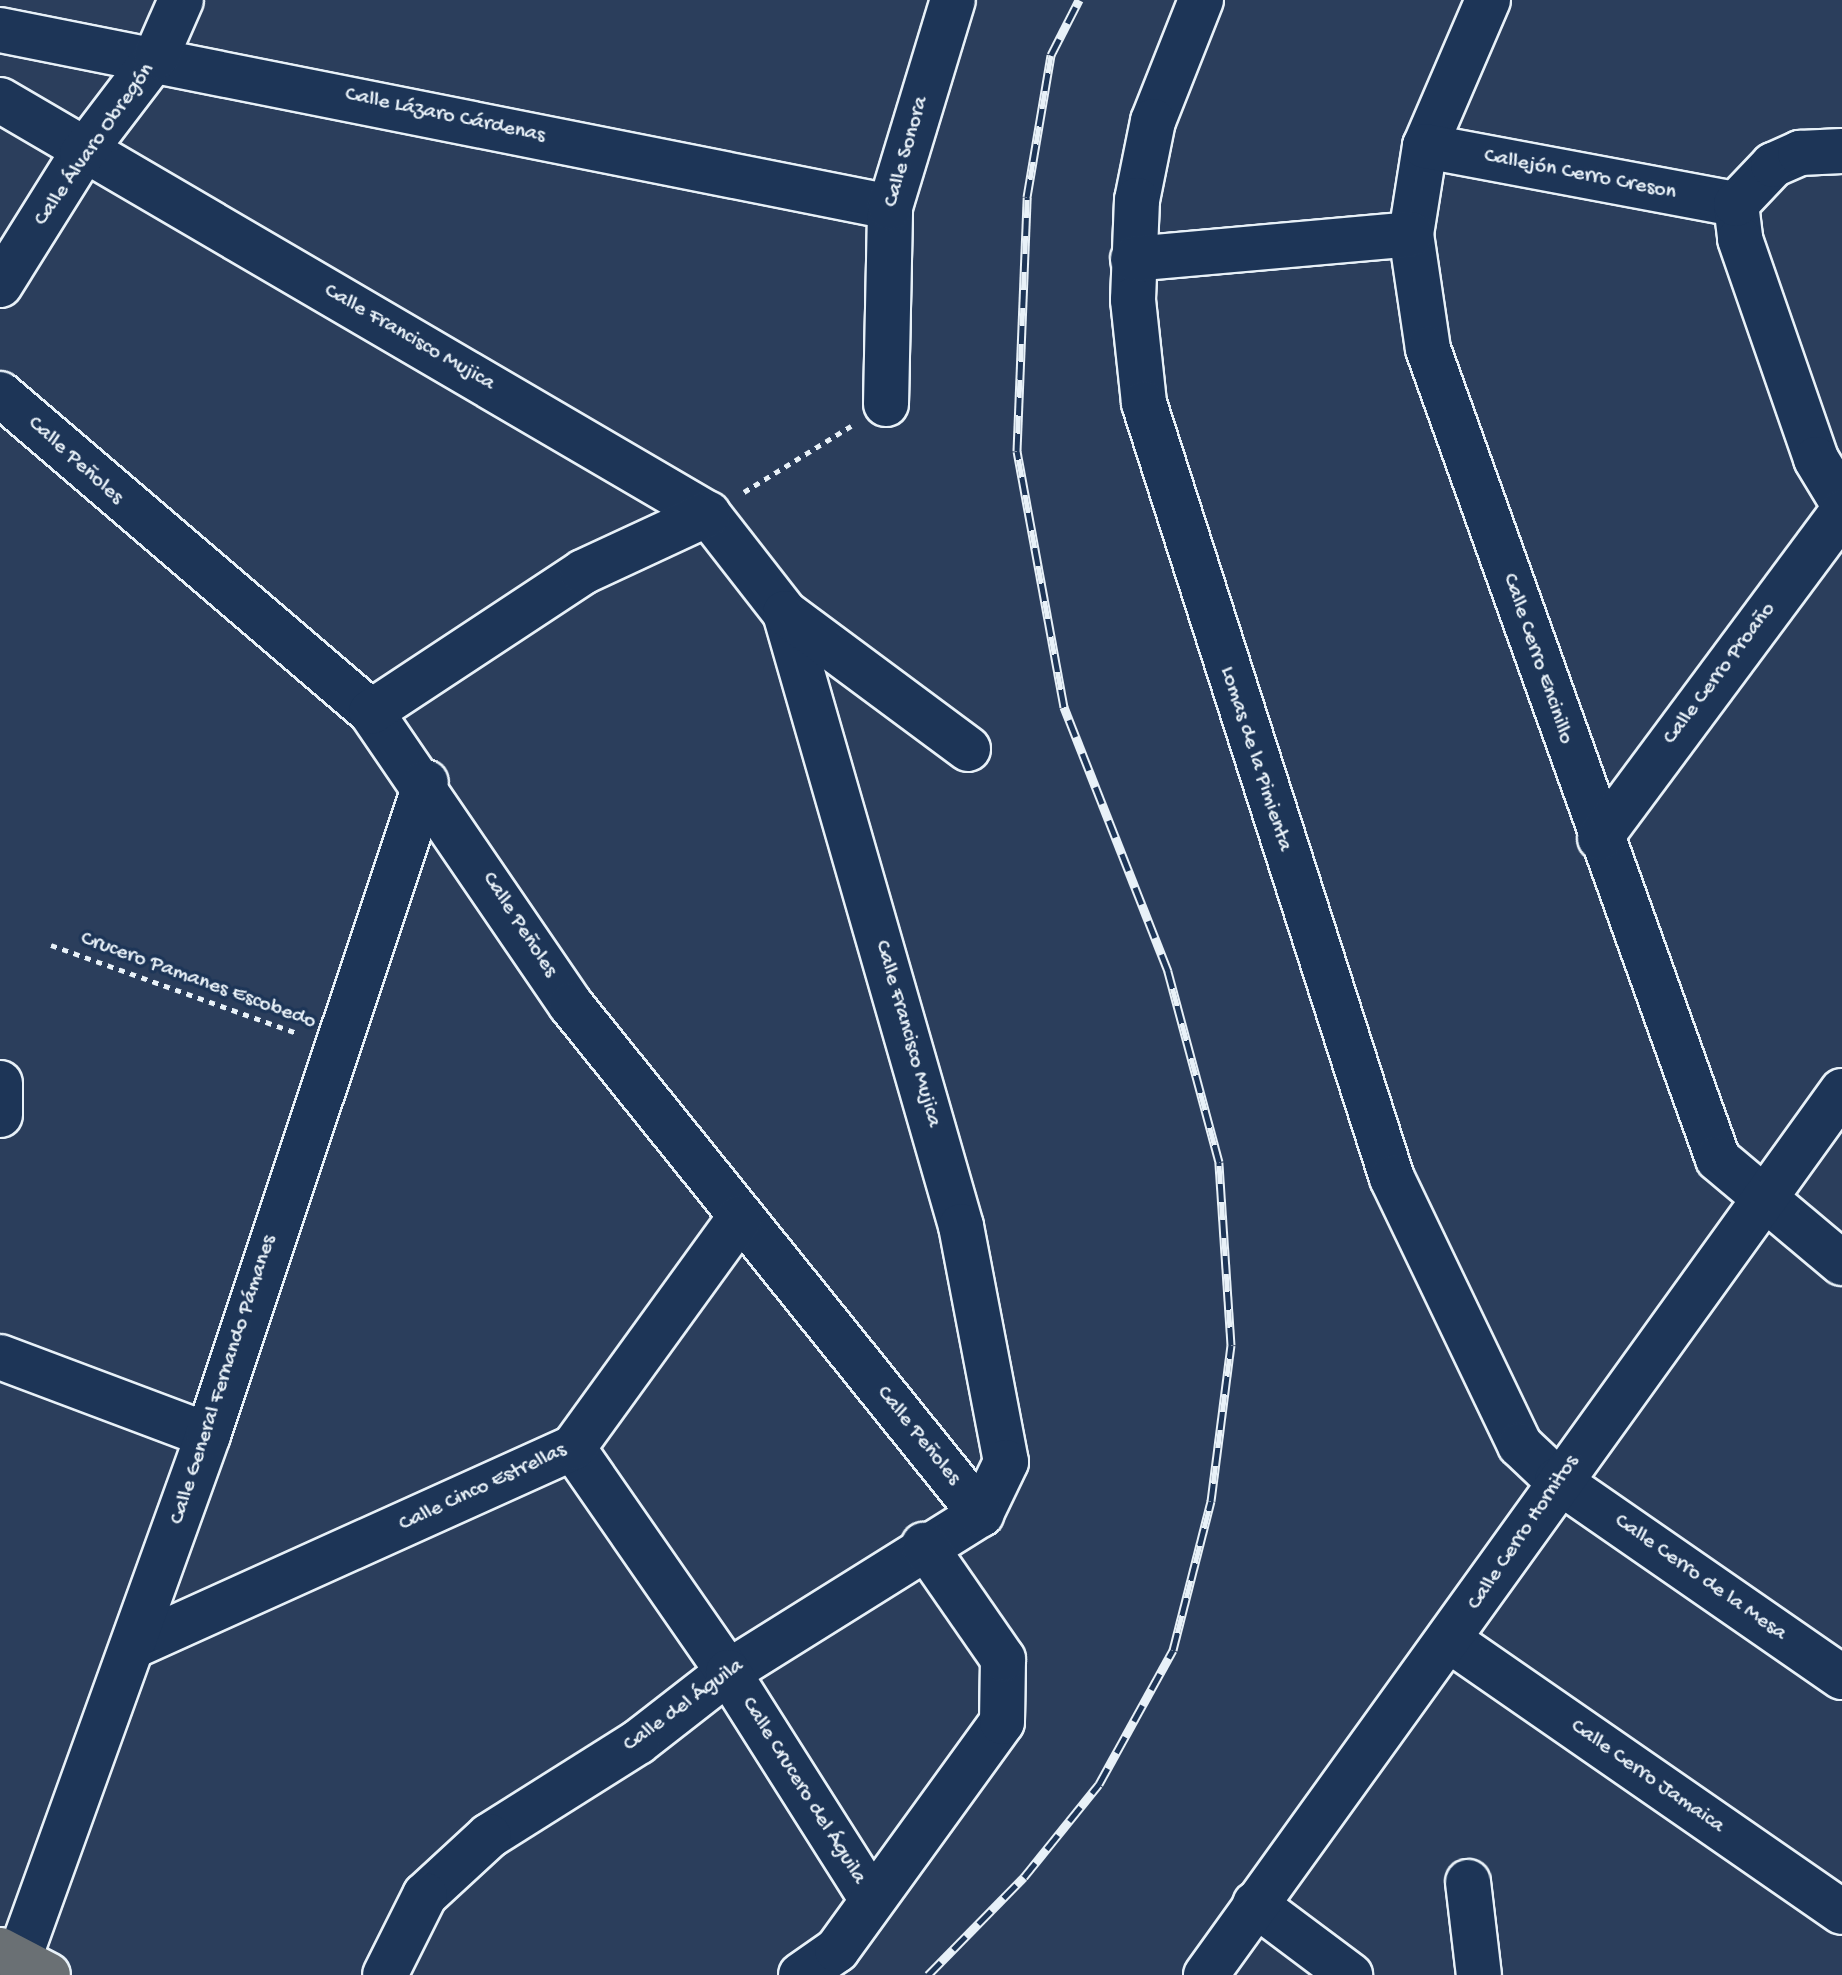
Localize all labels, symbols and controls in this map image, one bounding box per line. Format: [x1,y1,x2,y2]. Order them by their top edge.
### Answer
street label: Calle Álvaro Obregón [29,58,161,232]
street label: Calle Lázaro Cárdenas [343,82,547,150]
street label: Calle Sonora [879,94,935,210]
street label: Callejón Cerro Creson [1482,143,1678,207]
street label: Calle Francisco Mujica [319,278,499,398]
street label: Calle Peñoles [22,411,128,511]
street label: Calle Cerro Encinillo [1495,570,1579,748]
street label: Calle Cerro Proaño [1658,598,1782,750]
street label: Lomas de la Pimienta [1213,663,1297,855]
street label: Calle Peñoles [475,867,563,983]
street label: Crucero Pamanes Escobedo [77,926,319,1036]
street label: Calle Francisco Mujica [868,938,946,1130]
street label: Calle General Fernando Pámanes [165,1232,283,1528]
street label: Calle Peñoles [870,1381,966,1491]
street label: Calle Cinco Estrellas [395,1438,571,1538]
street label: Calle Cerro Hornitos [1462,1450,1586,1616]
street label: Calle Cerro de la Mesa [1609,1509,1791,1647]
street label: Calle del Águila [619,1653,749,1759]
street label: Calle Crucero del Águila [735,1693,871,1889]
street label: Calle Cerro Jamaica [1565,1714,1729,1840]

